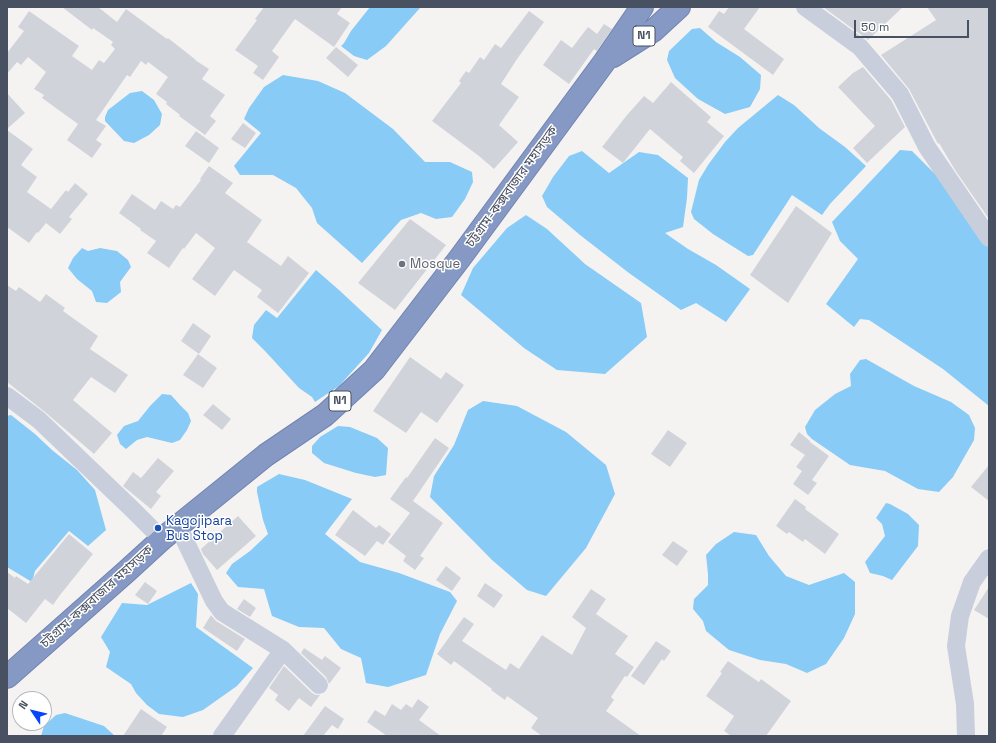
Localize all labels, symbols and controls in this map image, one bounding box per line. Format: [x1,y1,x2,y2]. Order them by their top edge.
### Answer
scale bar [856,12,971,38]
text: 50 m [861,19,889,35]
road number: N1 [633,26,655,46]
street label: চট্টগ্রাম-কক্সবাজার মহাসড়ক [463,123,561,251]
place label: Mosque [410,256,460,272]
marker: Mosque [397,259,407,269]
road number: N1 [329,391,351,411]
place label: Kagojipara Bus Stop [166,513,232,544]
marker: Kagojipara Bus Stop [153,523,163,533]
street label: চট্টগ্রাম-কক্সবাজার মহাসড়ক [38,542,156,652]
north arrow [12,691,52,731]
text: N [15,698,31,712]

